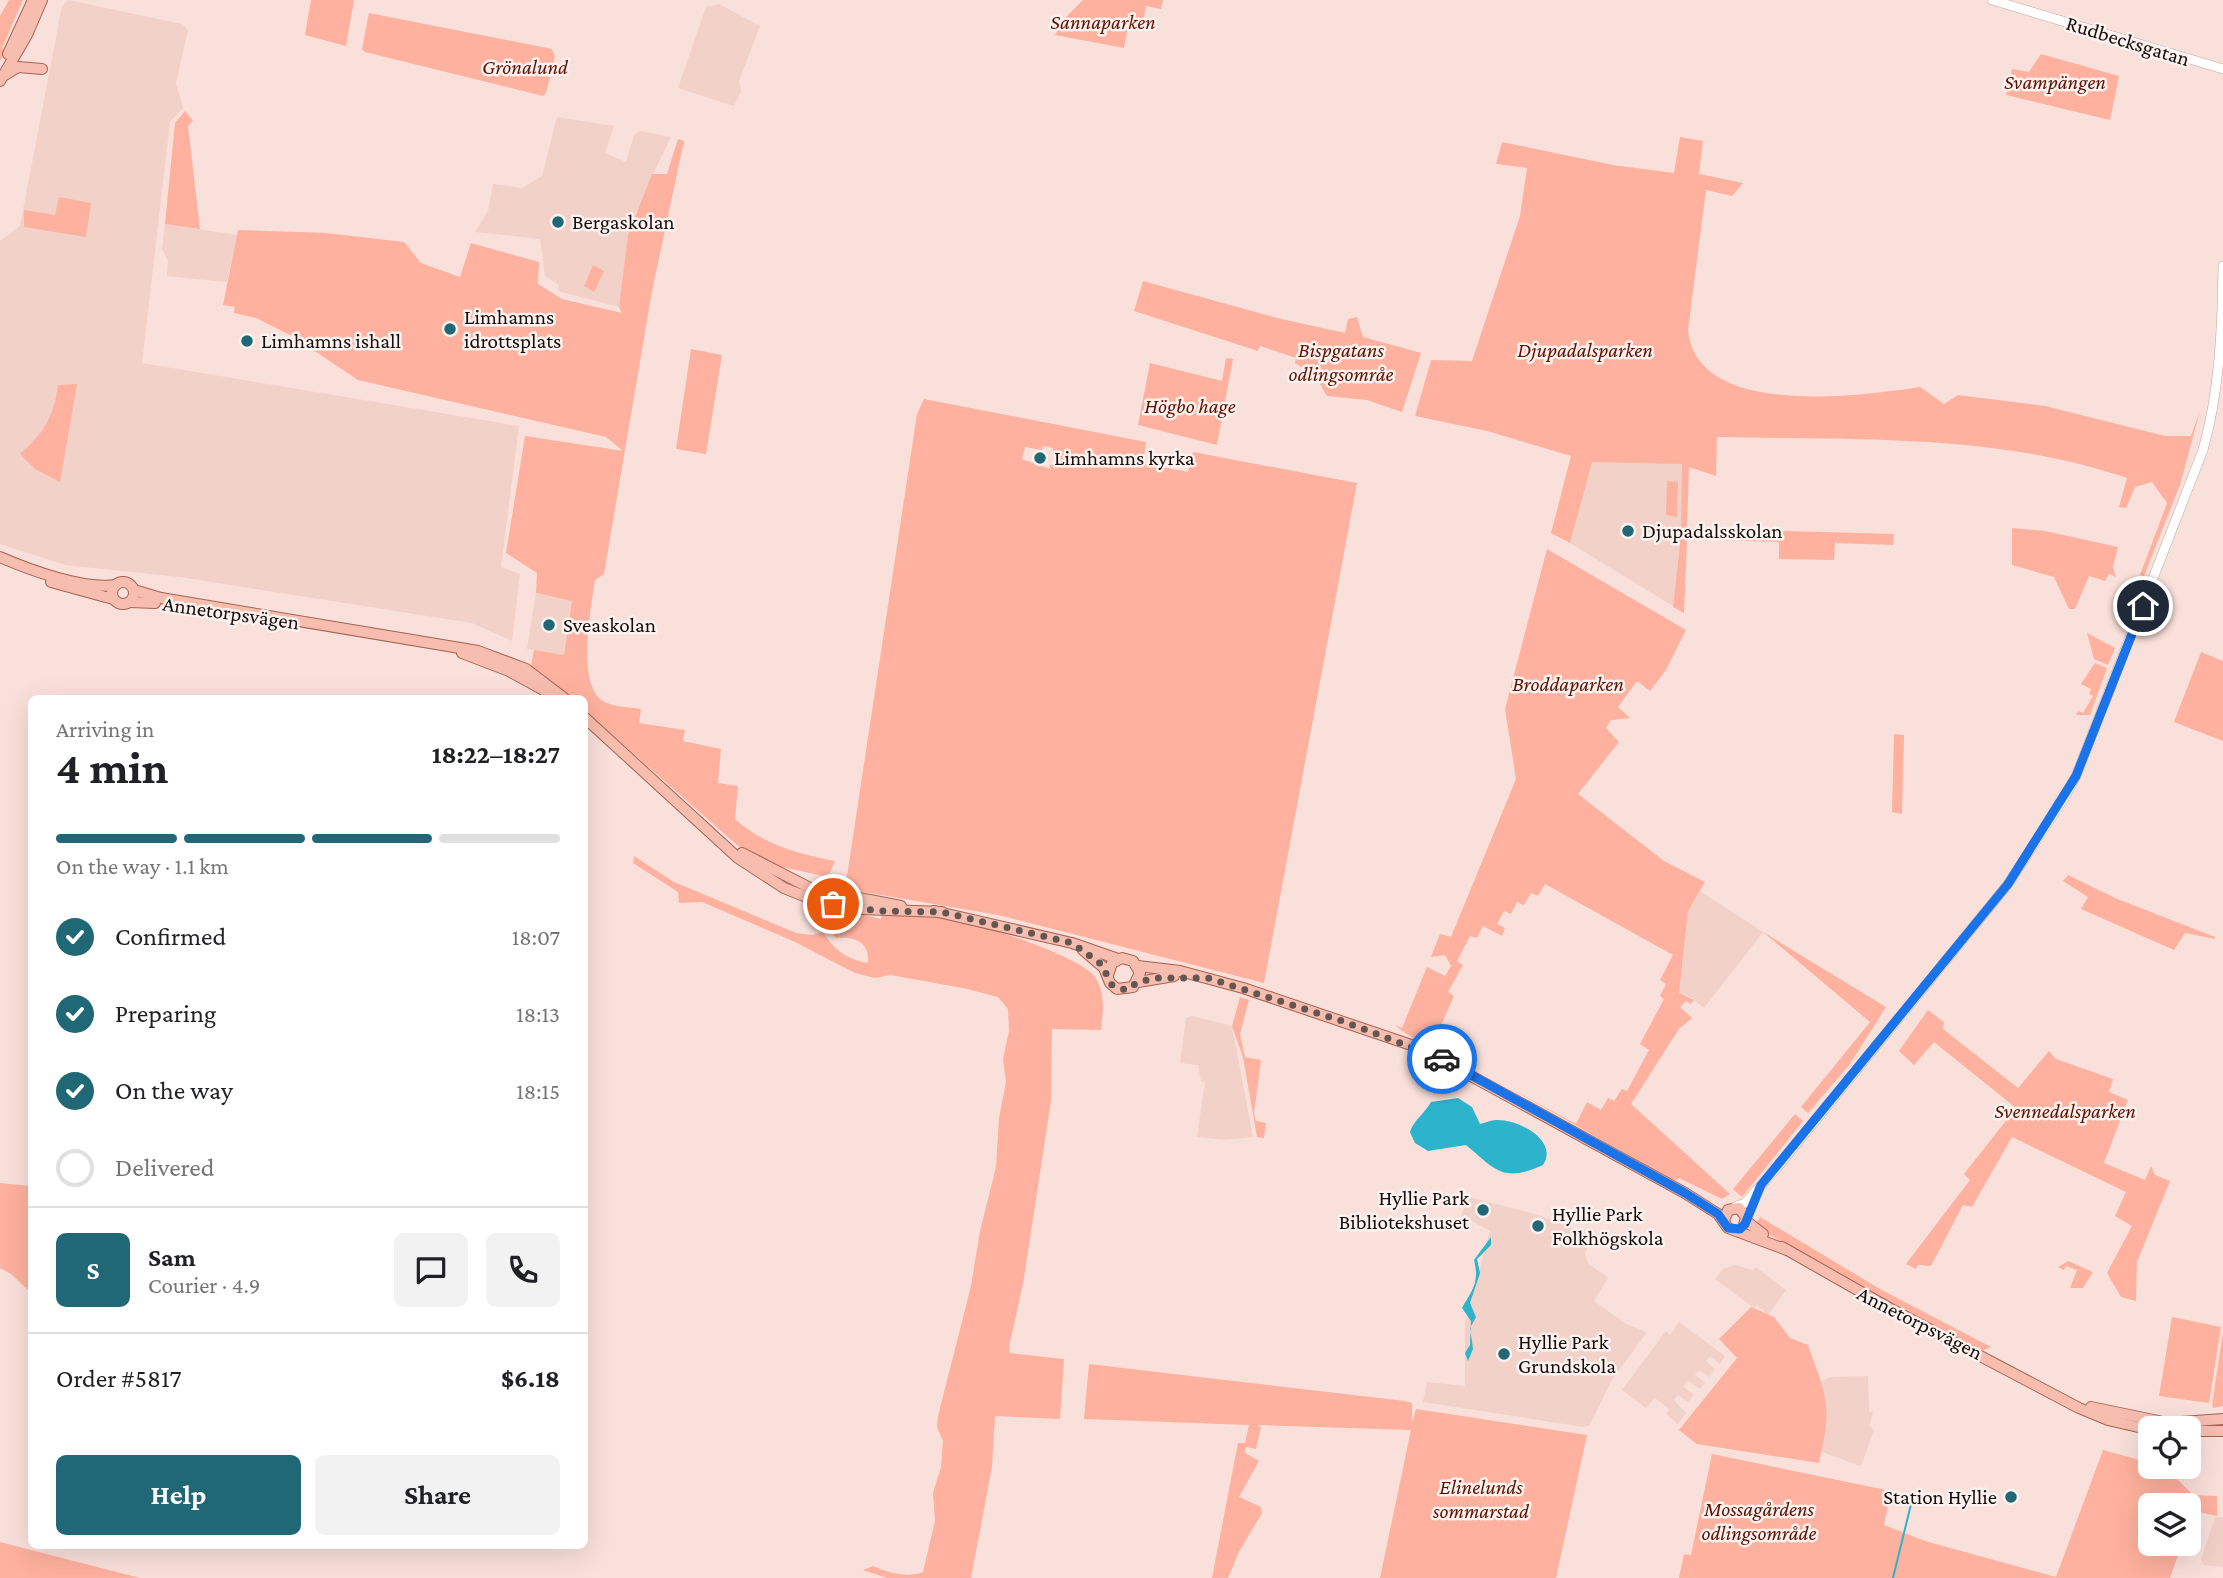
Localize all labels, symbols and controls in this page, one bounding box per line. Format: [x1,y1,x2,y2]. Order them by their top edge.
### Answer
park label: Sannaparken [1050,10,1156,34]
street label: Rudbecksgatan [2063,11,2193,71]
park label: Grönalund [482,55,569,79]
park label: Svampängen [2004,70,2106,94]
place label: Bergaskolan [572,210,675,234]
marker: Bergaskolan [550,214,566,230]
place label: Limhamns idrottsplats [464,305,561,353]
marker: Limhamns idrottsplats [442,321,458,337]
place label: Limhamns ishall [261,329,401,353]
marker: Limhamns ishall [239,333,255,349]
park label: Bispgatans odlingsområe [1288,338,1394,386]
park label: Djupadalsparken [1517,338,1653,362]
park label: Högbo hage [1144,394,1236,418]
place label: Limhamns kyrka [1054,446,1195,470]
marker: Limhamns kyrka [1032,450,1048,466]
place label: Djupadalsskolan [1642,519,1783,543]
marker: Djupadalsskolan [1620,523,1636,539]
pin [2113,576,2173,636]
icon: home [2124,587,2162,625]
street label: Annetorpsvägen [161,592,301,634]
place label: Sveaskolan [563,613,656,637]
marker: Sveaskolan [541,617,557,633]
park label: Broddaparken [1512,672,1624,696]
text: Arriving in [56,716,154,742]
text: 18:22–18:27 [432,740,560,769]
text: 4 min [56,742,168,793]
text: On the way · 1.1 km [56,853,229,879]
pin [803,874,863,934]
icon: bag [814,885,852,923]
icon: check [56,918,94,956]
text: Confirmed [115,922,226,951]
text: 18:07 [512,924,560,950]
icon: check [56,995,94,1033]
text: Preparing [115,999,216,1028]
text: 18:13 [516,1001,560,1027]
courier [1407,1024,1477,1094]
icon: car [1423,1040,1461,1078]
icon: check [56,1072,94,1110]
text: On the way [115,1076,233,1105]
text: 18:15 [516,1078,560,1104]
park label: Svennedalsparken [1994,1099,2136,1123]
text: Delivered [115,1153,214,1182]
place label: Hyllie Park Bibliotekshuset [1339,1186,1470,1234]
marker: Hyllie Park Bibliotekshuset [1475,1202,1491,1218]
place label: Hyllie Park Folkhögskola [1552,1202,1664,1250]
marker: Hyllie Park Folkhögskola [1530,1218,1546,1234]
button: chat [394,1233,468,1307]
button: phone [486,1233,560,1307]
text: Sam [148,1243,196,1272]
text: S [87,1256,100,1285]
text: Courier · 4.9 [148,1272,260,1298]
street label: Annetorpsvägen [1853,1281,1987,1365]
place label: Hyllie Park Grundskola [1518,1330,1616,1378]
marker: Hyllie Park Grundskola [1496,1346,1512,1362]
text: Order #5817 [56,1364,182,1393]
text: $6.18 [501,1364,560,1393]
map controls [2138,1416,2201,1556]
button: locate [2138,1416,2201,1479]
button: Help [56,1455,301,1535]
button: Share [315,1455,560,1535]
park label: Elinelunds sommarstad [1432,1475,1530,1523]
place label: Station Hyllie [1883,1485,1997,1509]
marker: Station Hyllie [2003,1489,2019,1505]
button: layers [2138,1493,2201,1556]
park label: Mossagårdens odlingsområde [1702,1497,1817,1545]

